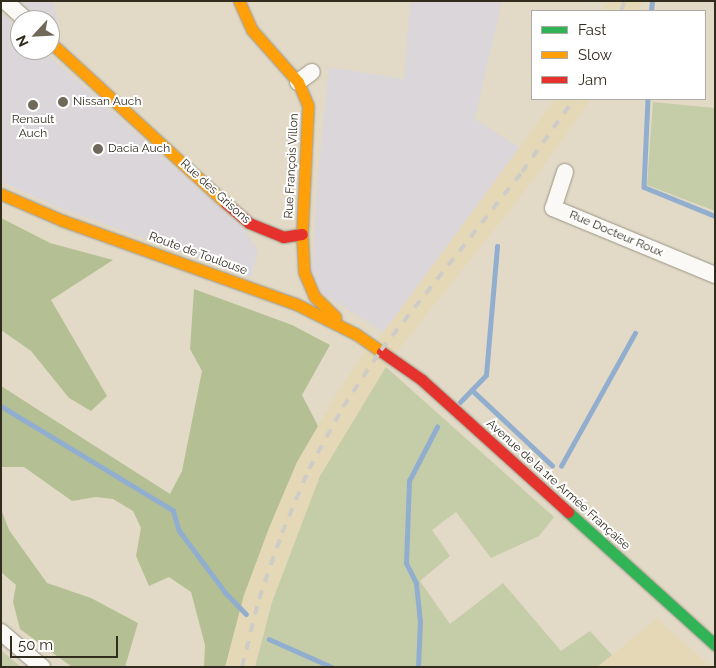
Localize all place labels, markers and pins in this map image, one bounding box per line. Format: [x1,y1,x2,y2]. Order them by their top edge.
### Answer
place label: Nissan Auch [73,95,142,109]
marker: Nissan Auch [57,96,69,108]
marker: Renault Auch [27,99,39,111]
place label: Renault Auch [12,113,54,141]
place label: Dacia Auch [108,142,171,156]
marker: Dacia Auch [92,143,104,155]

